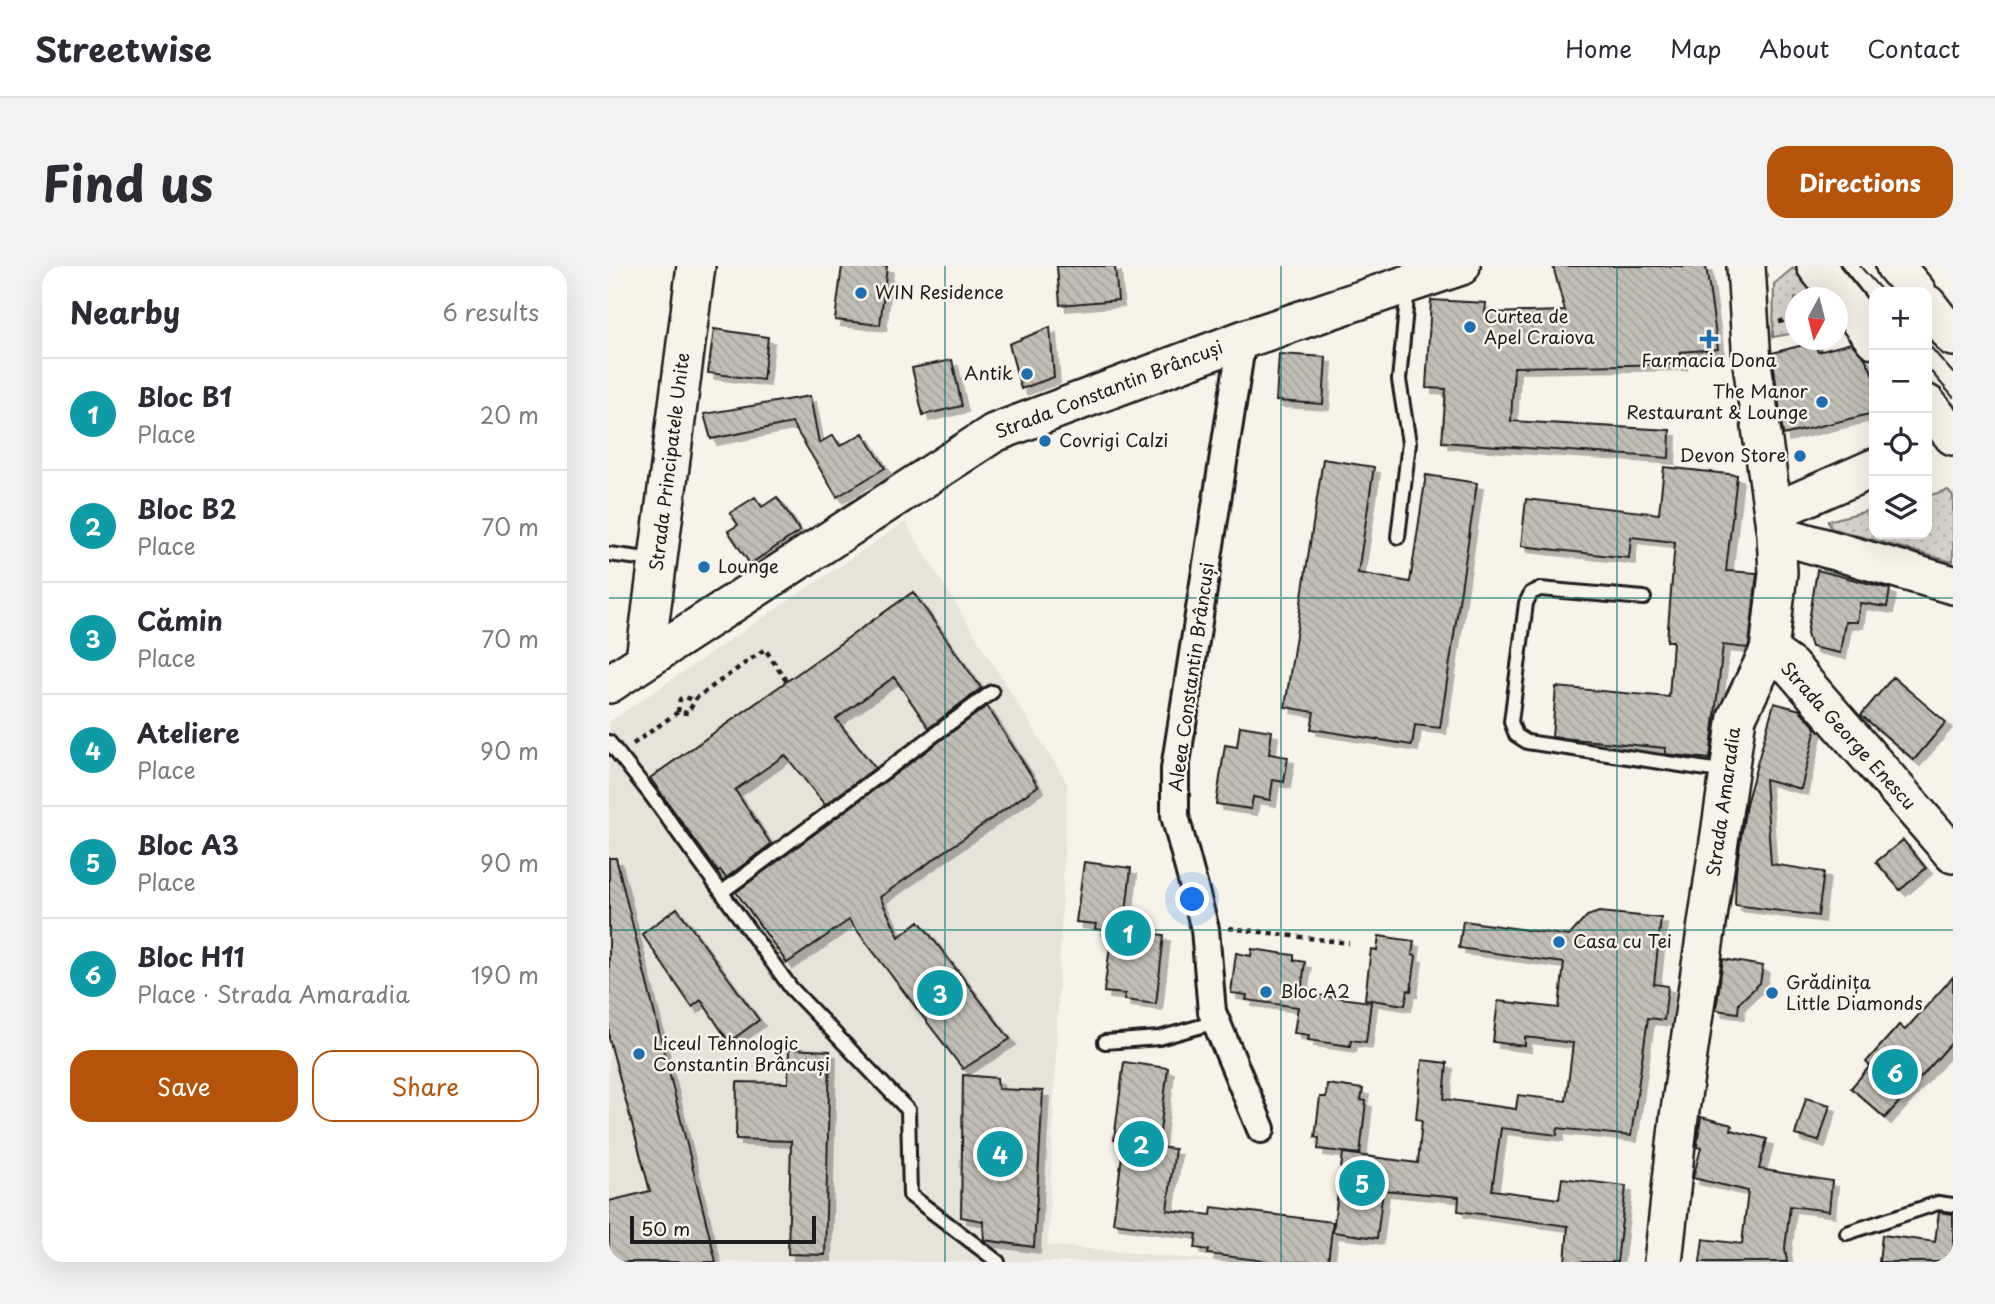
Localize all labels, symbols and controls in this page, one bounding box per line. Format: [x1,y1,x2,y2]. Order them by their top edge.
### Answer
text: Streetwise [35,23,212,73]
text: Home [1565,30,1632,66]
text: Map [1670,30,1721,66]
text: About [1759,30,1829,66]
text: Contact [1867,30,1960,66]
text: Find us [42,145,213,219]
button: Directions [1767,146,1953,218]
place label: WIN Residence [875,278,1004,305]
marker: WIN Residence [853,285,869,301]
north arrow [1785,287,1848,350]
map controls [1869,287,1932,539]
button: + [1869,287,1932,350]
text: Nearby [70,289,180,334]
text: 6 results [443,294,539,329]
place label: Curtea de Apel Craiova [1484,302,1595,350]
marker: Curtea de Apel Craiova [1462,319,1478,335]
marker: Farmacia Dona [1701,331,1717,347]
street label: Strada Constantin Brâncuși [991,333,1226,445]
place label: Farmacia Dona [1641,346,1778,373]
button: − [1869,350,1932,413]
street label: Strada Principatele Unite [642,351,695,573]
place label: Antik [964,359,1013,386]
marker: Antik [1019,366,1035,382]
text: Bloc B1 [137,377,232,416]
place label: The Manor Restaurant & Lounge [1626,377,1809,425]
marker: The Manor Restaurant & Lounge [1814,394,1830,410]
text: 1 [88,397,99,432]
text: 20 m [480,397,539,432]
button: locate [1869,413,1932,476]
text: Place [137,416,196,451]
place label: Covrigi Calzi [1059,426,1168,453]
marker: Covrigi Calzi [1037,433,1053,449]
place label: Devon Store [1680,441,1786,468]
marker: Devon Store [1792,448,1808,464]
button: layers [1869,476,1932,539]
text: Bloc B2 [137,489,236,528]
text: 2 [85,509,101,544]
text: 70 m [481,509,539,544]
text: Place [137,528,196,563]
place label: Lounge [718,552,779,579]
marker: Lounge [696,559,712,575]
street label: Aleea Constantin Brâncuși [1161,560,1220,793]
text: Cămin [137,601,223,640]
text: 3 [85,621,101,656]
text: 70 m [481,621,539,656]
text: Place [137,640,196,675]
street label: Strada George Enescu [1775,655,1923,815]
text: Ateliere [137,713,240,752]
street label: Strada Amaradia [1699,725,1746,878]
text: 4 [85,733,101,768]
text: 90 m [480,733,539,768]
text: Place [137,752,196,787]
text: Bloc A3 [137,825,239,864]
text: 5 [86,845,100,880]
text: 90 m [480,845,539,880]
text: Place [137,864,196,899]
your location [1175,882,1209,916]
pin: 1 [1105,907,1151,959]
place label: Casa cu Tei [1573,927,1672,954]
marker: Casa cu Tei [1551,934,1567,950]
text: Bloc H11 [137,937,245,976]
text: 6 [85,957,101,992]
text: 190 m [471,957,539,992]
pin: 3 [917,967,963,1019]
place label: Grădinița Little Diamonds [1786,968,1923,1016]
text: Place · Strada Amaradia [137,976,410,1011]
place label: Bloc A2 [1280,977,1350,1004]
marker: Bloc A2 [1258,984,1274,1000]
marker: Grădinița Little Diamonds [1764,985,1780,1001]
place label: Liceul Tehnologic Constantin Brâncuși [653,1029,830,1077]
marker: Liceul Tehnologic Constantin Brâncuși [631,1046,647,1062]
pin: 6 [1872,1046,1918,1098]
button: Save [70,1050,298,1122]
button: Share [312,1050,539,1122]
pin: 2 [1118,1118,1164,1170]
pin: 4 [977,1128,1023,1180]
pin: 5 [1339,1157,1385,1209]
scale bar [630,1213,815,1245]
text: 50 m [641,1214,690,1242]

